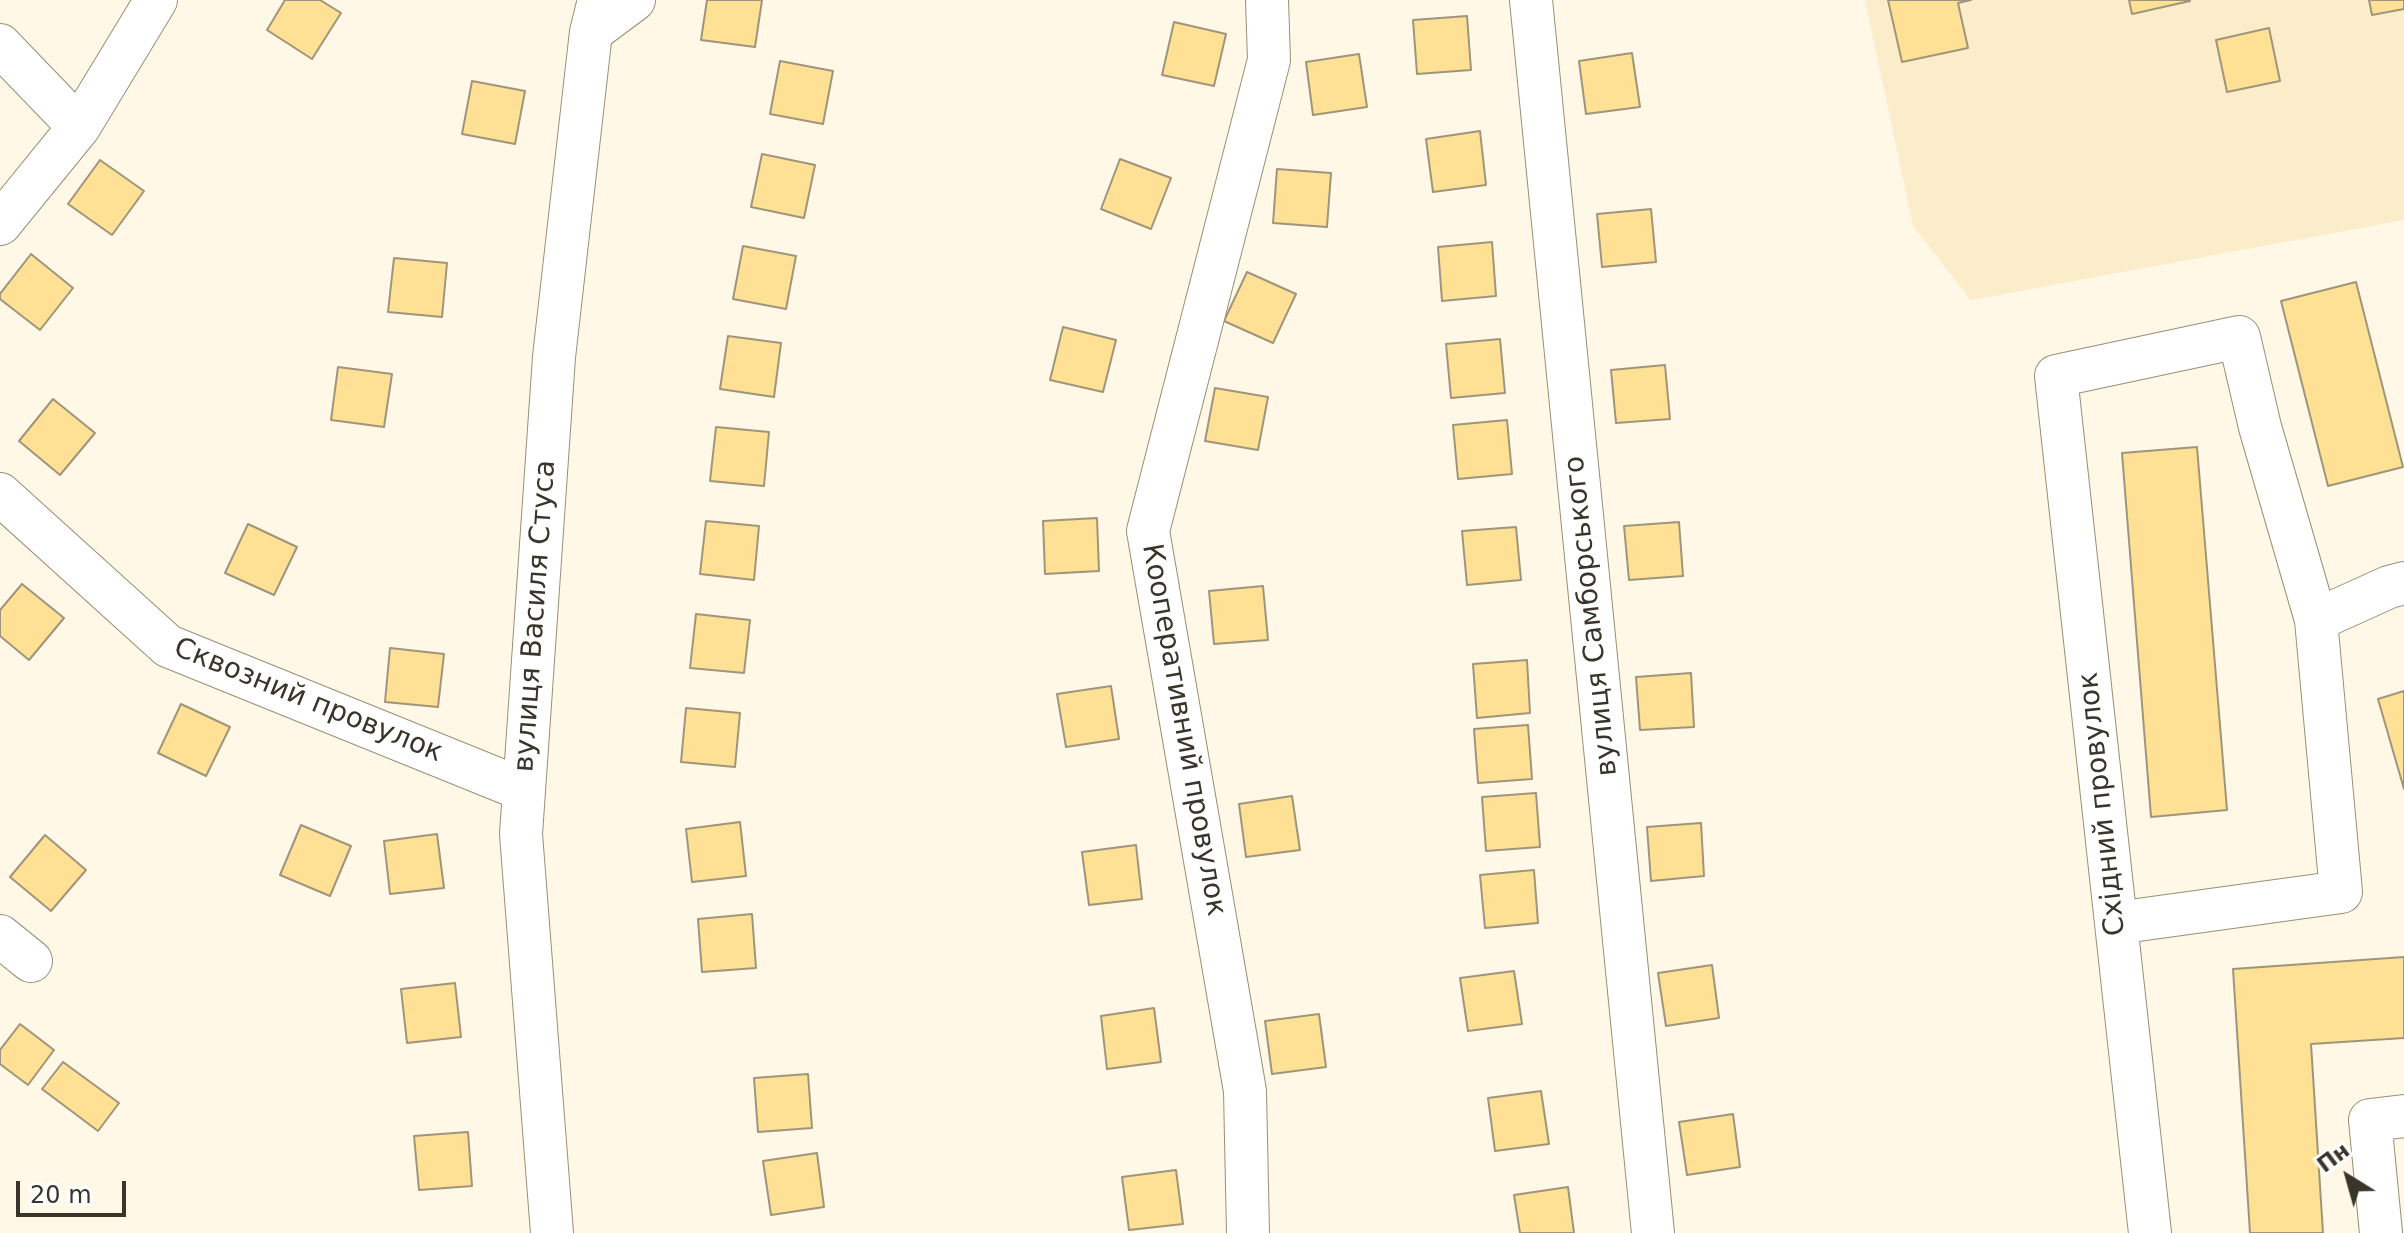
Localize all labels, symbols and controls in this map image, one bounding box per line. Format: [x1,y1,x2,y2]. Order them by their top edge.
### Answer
street label: вулиця Самборського [1558,454,1626,778]
street label: вулиця Василя Стуса [508,459,564,773]
street label: Кооперативний провулок [1134,541,1232,919]
street label: Сквозний провулок [169,632,447,770]
street label: Східний провулок [2072,670,2134,938]
north arrow [2308,1137,2388,1217]
text: Пн [2312,1137,2354,1178]
scale bar [20,1165,130,1215]
text: 20 m [30,1181,92,1209]

